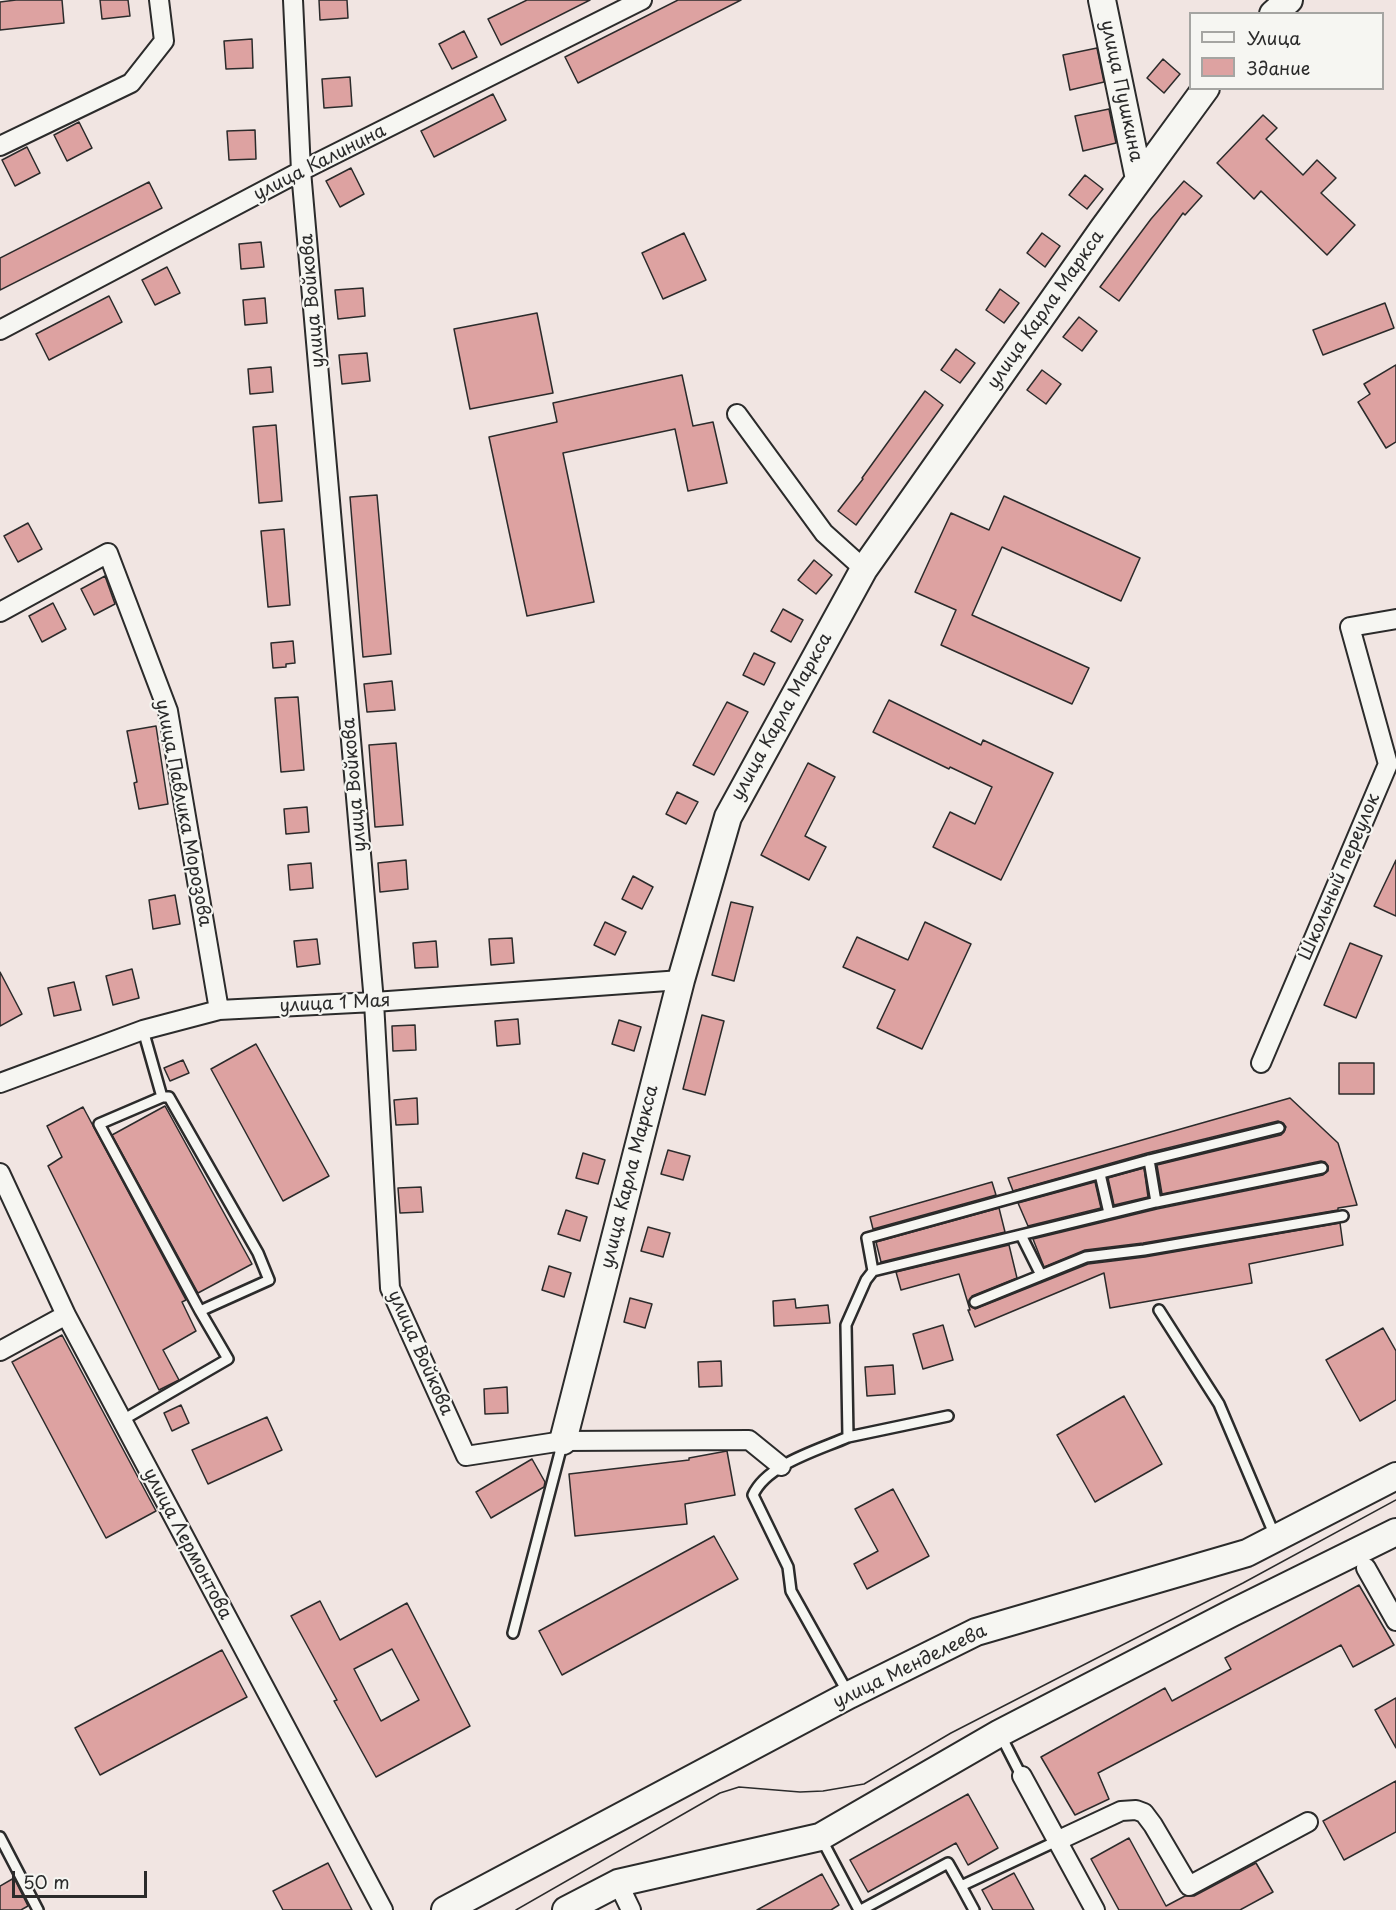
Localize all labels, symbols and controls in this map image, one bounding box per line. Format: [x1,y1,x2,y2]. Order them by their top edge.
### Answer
legend [1189,12,1384,90]
street label: улица Пушкина [1095,18,1147,164]
text: Улица [1247,24,1301,51]
text: Здание [1247,54,1310,81]
street label: улица Калинина [250,120,390,206]
street label: улица Карла Маркса [983,227,1109,393]
street label: улица Войкова [296,233,330,369]
street label: улица Карла Маркса [727,629,837,805]
street label: улица Павлика Морозова [150,698,216,928]
street label: улица Войкова [338,717,372,853]
street label: Школьный переулок [1295,790,1385,964]
street label: улица 1 Мая [279,990,391,1018]
street label: улица Карла Маркса [597,1083,663,1271]
street label: улица Войкова [383,1287,457,1419]
street label: улица Лермонтова [138,1465,236,1623]
street label: улица Менделеева [830,1620,990,1714]
scale bar [15,1859,150,1897]
text: 50 m [23,1868,70,1895]

